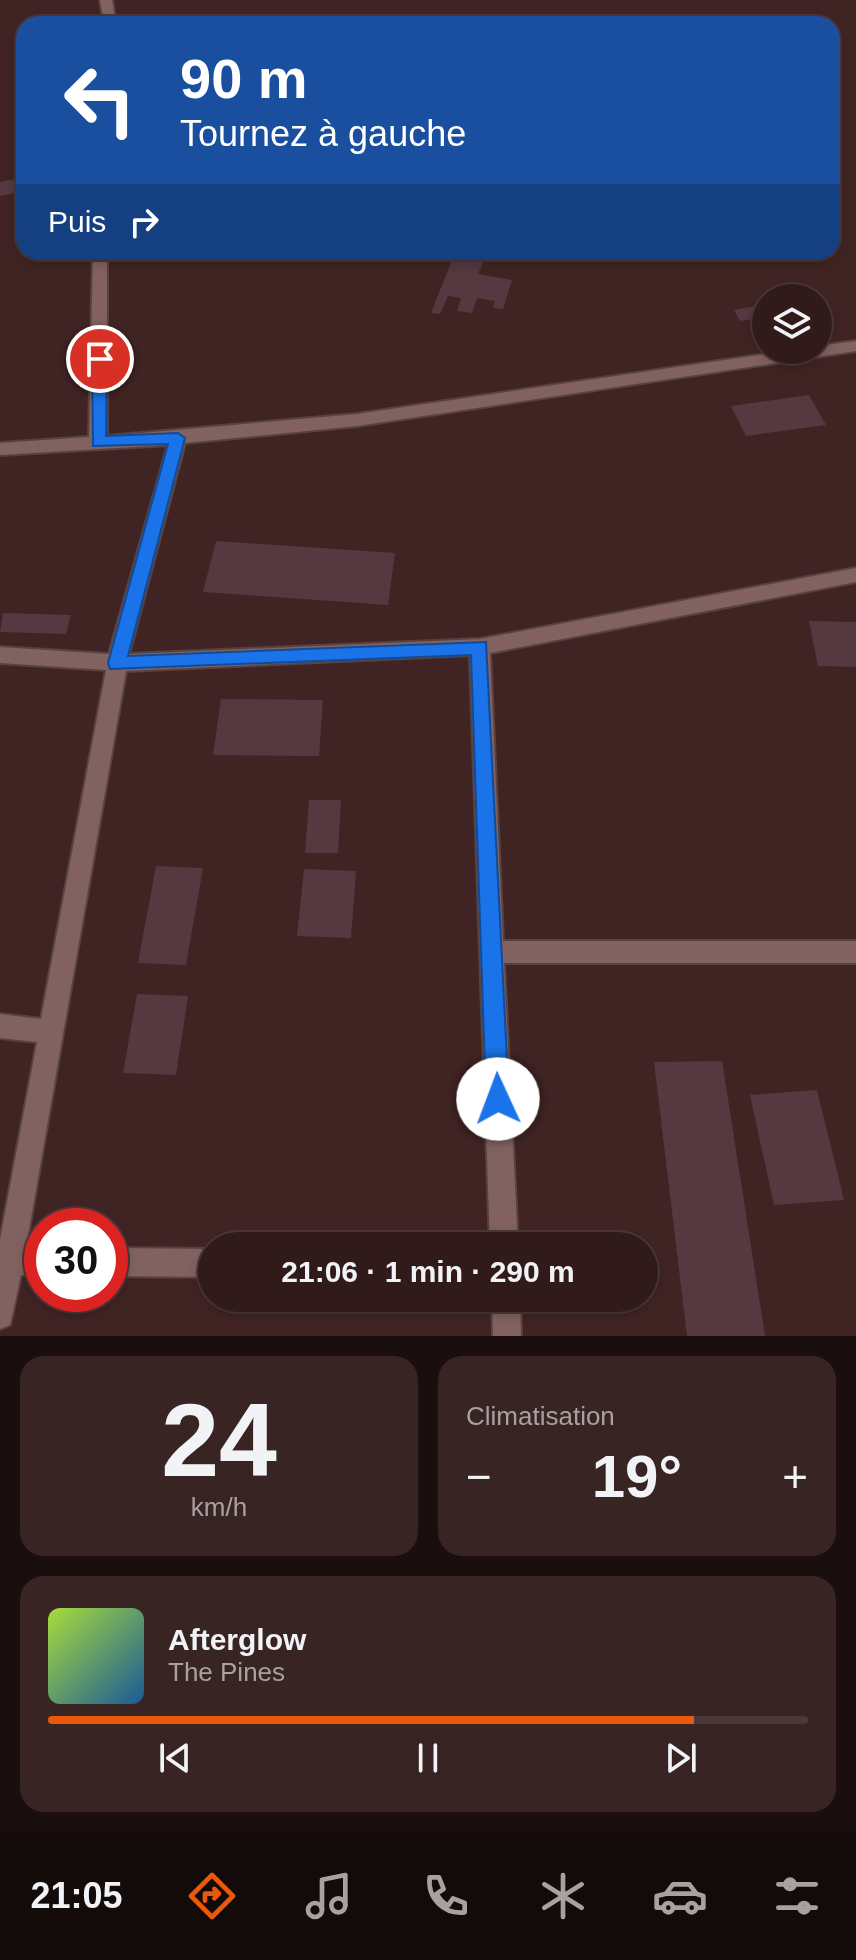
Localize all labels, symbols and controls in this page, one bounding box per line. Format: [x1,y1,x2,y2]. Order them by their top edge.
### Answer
text: 90 m [180,47,308,110]
icon: left [48,48,152,152]
text: Tournez à gauche [180,113,466,154]
icon: right [122,200,166,244]
text: Puis [48,205,106,238]
map controls [752,284,832,364]
button: layers [752,284,832,364]
pin [66,325,134,393]
icon: arrive [78,337,122,381]
position arrow [456,1057,540,1141]
speed limit sign: 30 [24,1208,128,1312]
text: 21:06 · 1 min · 290 m [281,1255,575,1288]
text: 24 [161,1382,277,1498]
text: Climatisation [466,1401,615,1431]
text: 19° [592,1443,682,1510]
text: − [466,1452,492,1501]
text: + [782,1452,808,1501]
text: km/h [191,1492,247,1522]
text: Afterglow [168,1623,306,1656]
text: The Pines [168,1657,285,1687]
icon: previous [153,1736,197,1780]
icon: pause [406,1736,450,1780]
icon: next [659,1736,703,1780]
icon: directions [184,1868,240,1924]
icon: music [301,1868,357,1924]
icon: phone [418,1868,474,1924]
icon: climate [535,1868,591,1924]
icon: car [652,1868,708,1924]
icon: filters [769,1868,825,1924]
text: 21:05 [31,1875,123,1916]

